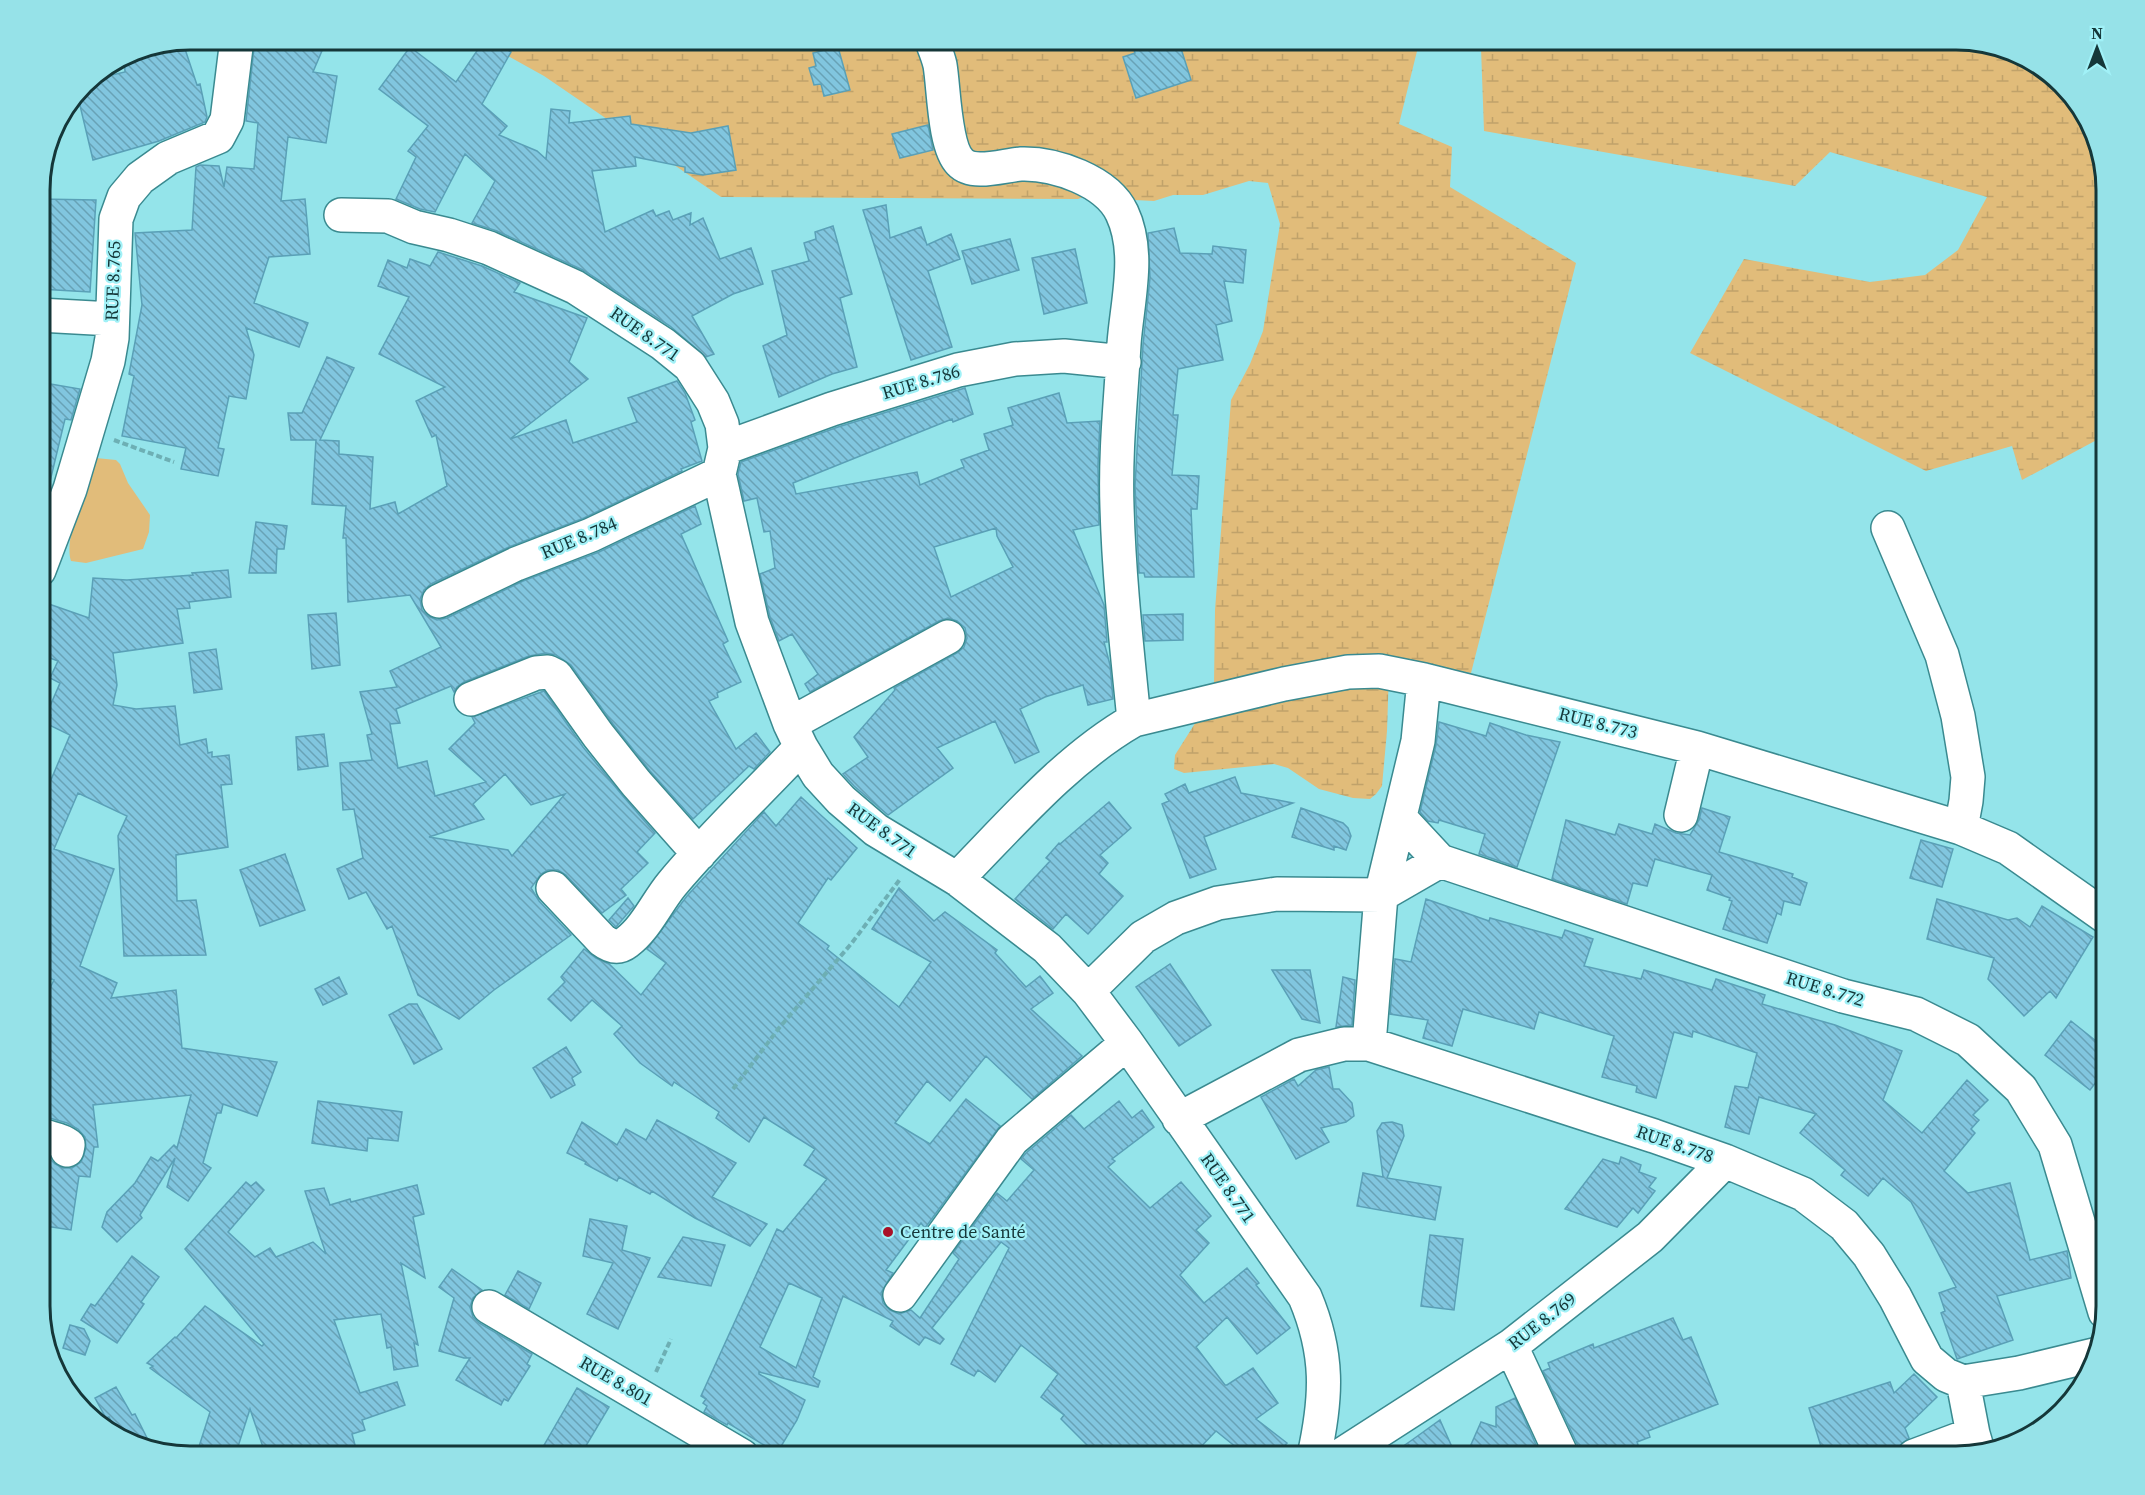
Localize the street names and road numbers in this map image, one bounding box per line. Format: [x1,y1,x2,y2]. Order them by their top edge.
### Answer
street label: RUE 8.765 [99,240,126,322]
street label: RUE 8.771 [605,300,685,367]
street label: RUE 8.786 [879,358,963,405]
street label: RUE 8.784 [537,510,621,565]
street label: RUE 8.773 [1556,701,1640,744]
street label: RUE 8.771 [842,796,922,863]
street label: RUE 8.772 [1783,965,1867,1012]
street label: RUE 8.778 [1633,1119,1717,1168]
street label: RUE 8.771 [1195,1148,1262,1228]
street label: RUE 8.769 [1502,1286,1581,1355]
street label: RUE 8.801 [575,1350,657,1411]

